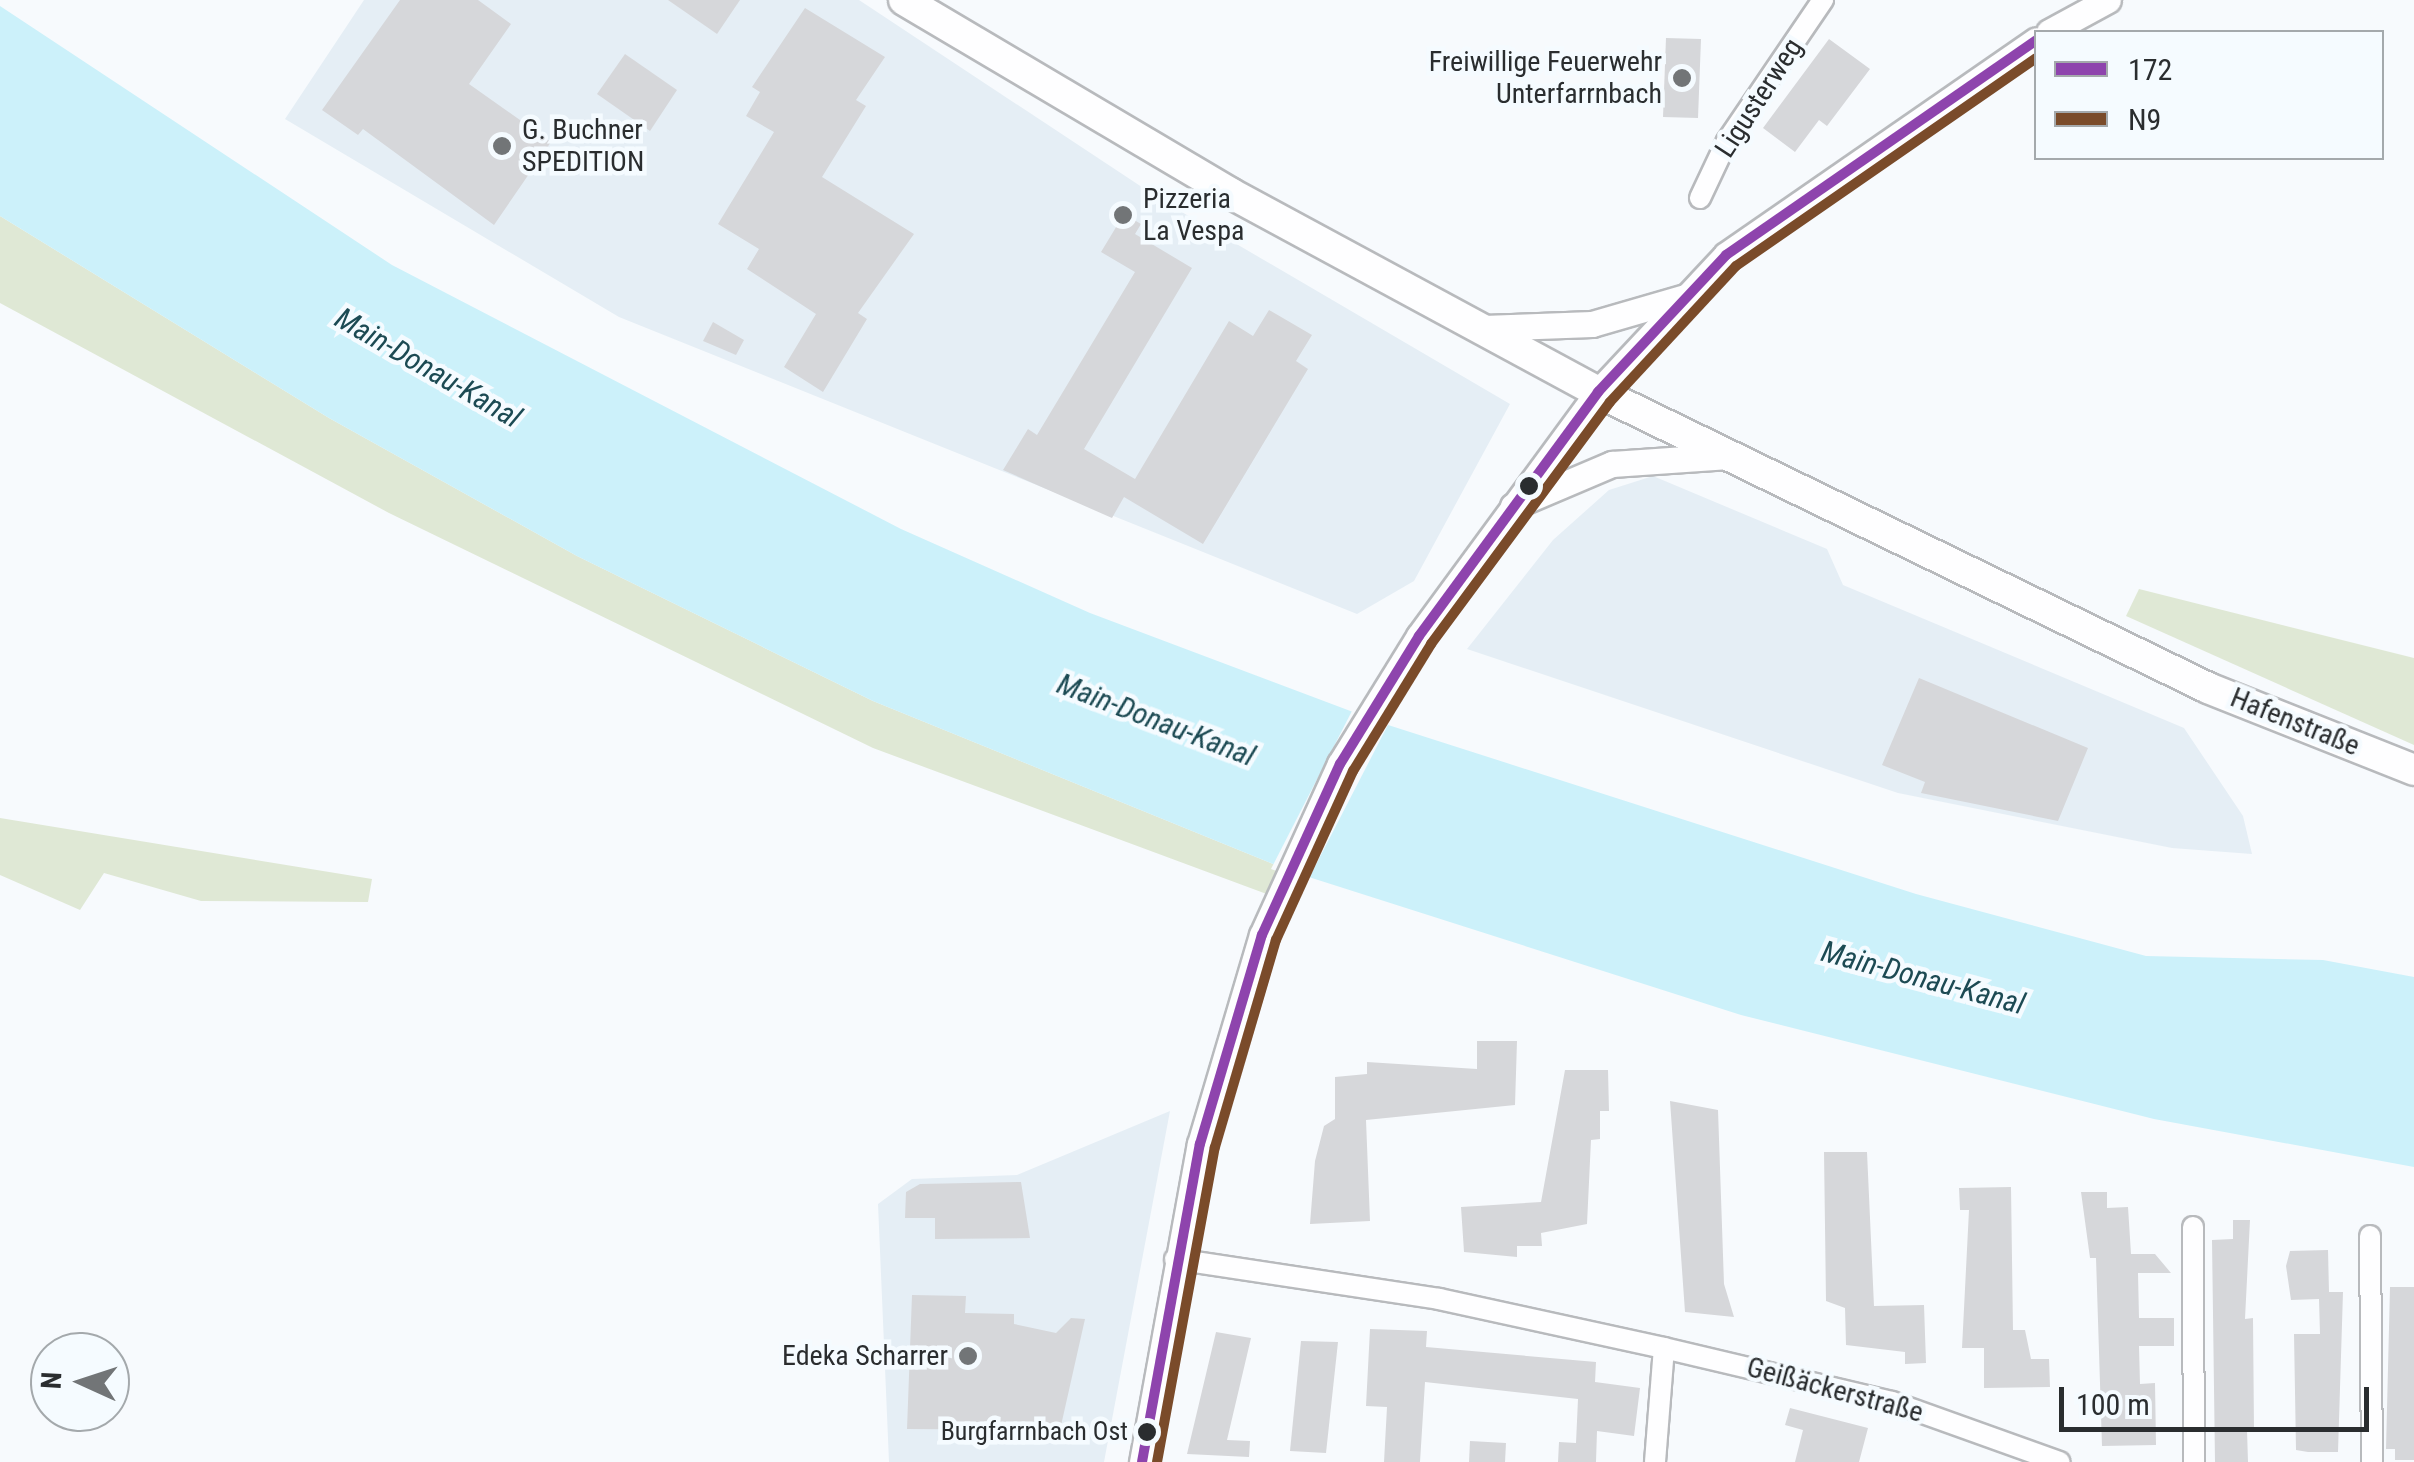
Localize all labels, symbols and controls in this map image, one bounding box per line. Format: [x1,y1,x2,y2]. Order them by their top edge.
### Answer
legend [2034,30,2384,160]
street label: Ligusterweg [1708,32,1810,164]
place label: Freiwillige Feuerwehr Unterfarrnbach [1429,45,1662,111]
text: 172 [2128,52,2172,87]
marker: Freiwillige Feuerwehr Unterfarrnbach [1671,67,1693,89]
text: N9 [2128,102,2161,137]
place label: G. Buchner SPEDITION [522,113,644,179]
marker: G. Buchner SPEDITION [491,135,513,157]
place label: Pizzeria La Vespa [1143,182,1244,248]
marker: Pizzeria La Vespa [1112,204,1134,226]
water label: Main-Donau-Kanal [329,300,527,436]
unlabelled marker [1519,476,1539,496]
water label: Main-Donau-Kanal [1052,666,1260,774]
street label: Hafenstraße [2226,681,2364,763]
water label: Main-Donau-Kanal [1817,934,2029,1022]
north arrow [30,1332,130,1432]
place label: Edeka Scharrer [782,1339,948,1373]
marker: Edeka Scharrer [957,1345,979,1367]
street label: Geißäckerstraße [1743,1350,1927,1430]
scale bar [2064,1367,2374,1429]
text: N [35,1371,68,1390]
text: 100 m [2076,1387,2150,1422]
place label: Burgfarrnbach Ost [941,1416,1128,1448]
marker: Burgfarrnbach Ost [1137,1422,1157,1442]

